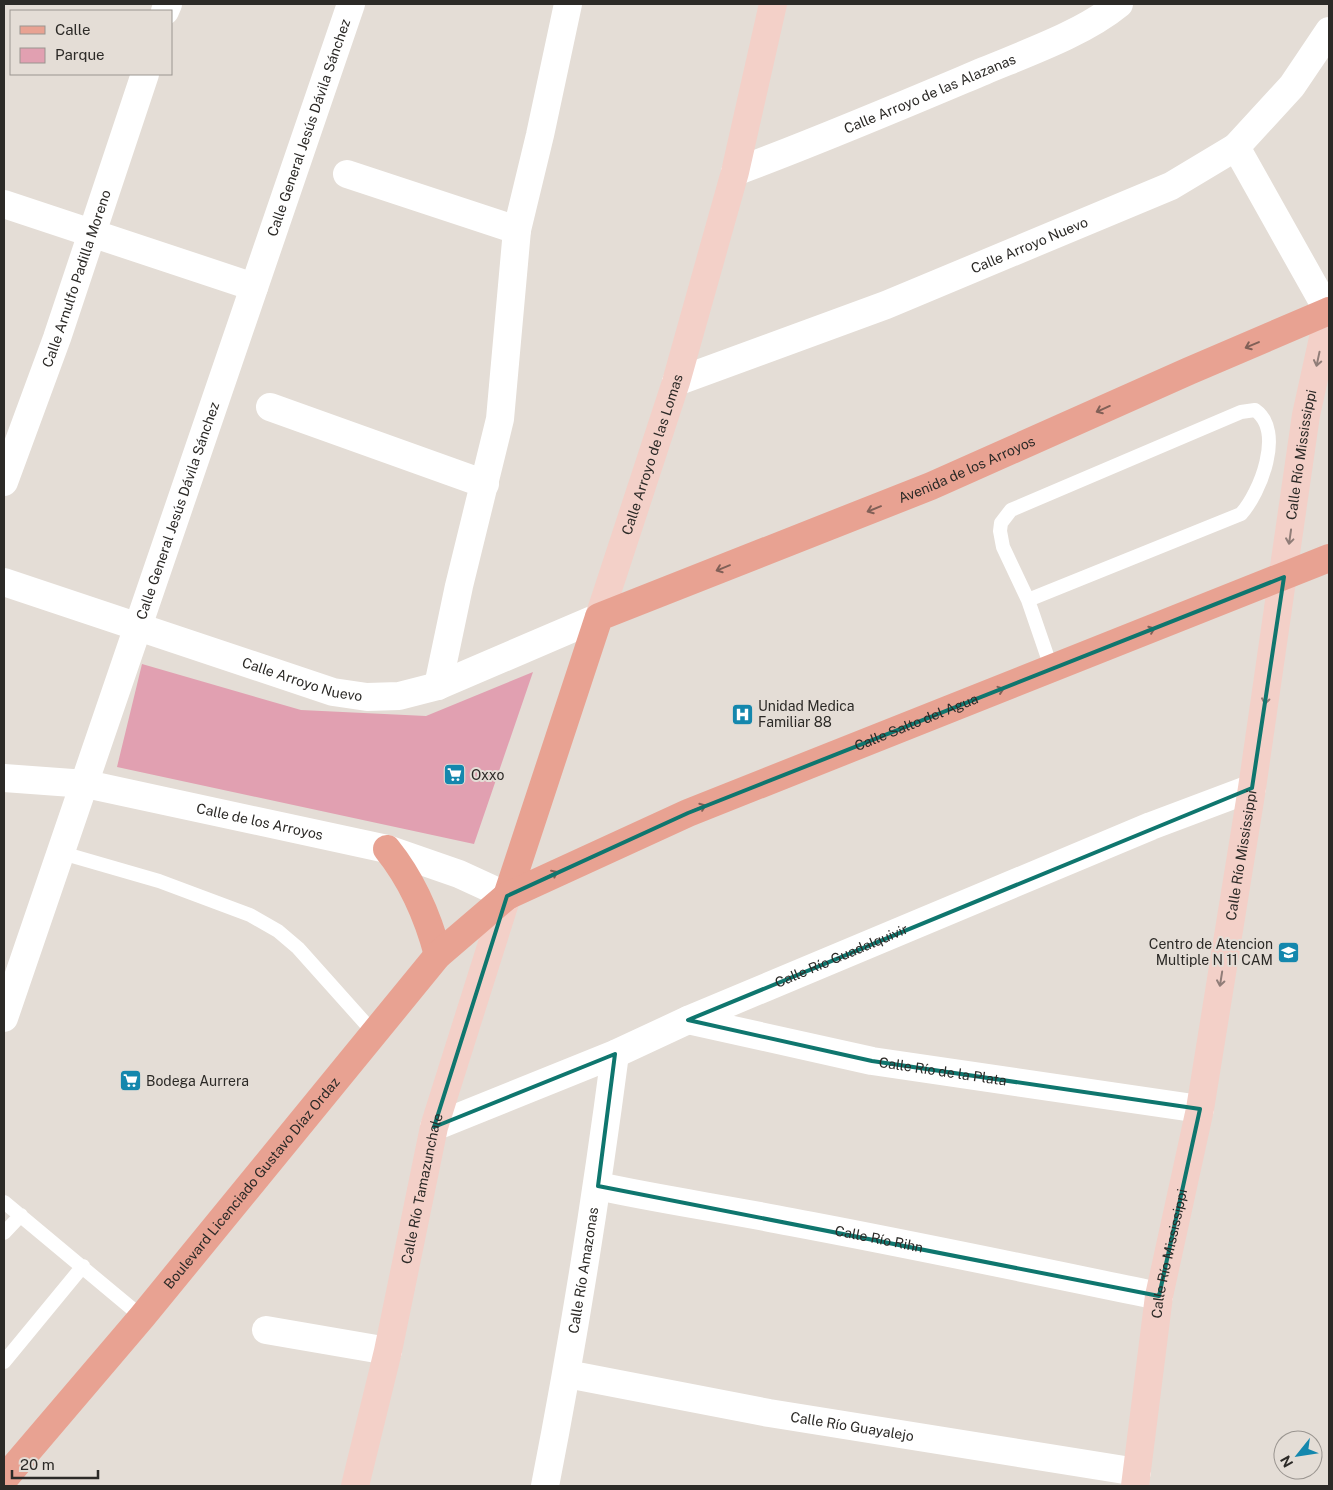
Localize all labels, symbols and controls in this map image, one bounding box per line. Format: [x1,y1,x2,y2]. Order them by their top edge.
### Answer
legend [10,10,172,75]
street label: Calle General Jesús Dávila Sánchez [264,17,353,239]
text: Calle [55,21,91,38]
text: Parque [55,46,105,63]
street label: Calle Arroyo de las Alazanas [842,51,1018,137]
street label: Calle Arnulfo Padilla Moreno [39,188,114,369]
street label: Calle Arroyo Nuevo [969,214,1090,277]
one-way arrow [1245,340,1260,350]
one-way arrow [1313,351,1322,367]
street label: Calle Arroyo de las Lomas [618,372,686,537]
street label: Calle Río Mississippi [1283,388,1319,521]
street label: Calle General Jesús Dávila Sánchez [133,400,222,622]
one-way arrow [1096,405,1111,414]
street label: Avenida de los Arroyos [896,433,1038,506]
one-way arrow [867,505,882,514]
one-way arrow [1284,528,1294,544]
one-way arrow [716,564,731,574]
one-way arrow [1140,626,1155,636]
street label: Calle Arroyo Nuevo [240,654,364,704]
one-way arrow [989,685,1004,695]
one-way arrow [1261,689,1271,705]
street label: Calle Salto del Agua [852,690,980,754]
place label: Unidad Medica Familiar 88 [758,698,855,730]
hospital icon: Unidad Medica Familiar 88 [730,702,754,726]
supermarket icon: Oxxo [443,763,467,787]
place label: Oxxo [471,767,504,783]
street label: Calle Río Mississippi [1223,789,1260,922]
street label: Calle de los Arroyos [195,800,325,843]
one-way arrow [691,803,706,813]
one-way arrow [543,870,558,879]
street label: Calle Río Guadalquivir [772,921,910,991]
place label: Centro de Atencion Multiple N 11 CAM [1149,936,1273,968]
school or university icon: Centro de Atencion Multiple N 11 CAM [1277,940,1301,964]
one-way arrow [1215,971,1225,987]
street label: Calle Río de la Plata [878,1054,1008,1089]
supermarket icon: Bodega Aurrera [118,1069,142,1093]
place label: Bodega Aurrera [146,1073,249,1089]
street label: Boulevard Licenciado Gustavo Díaz Ordaz [161,1074,343,1292]
street label: Calle Río Tamazunchale [398,1111,446,1265]
street label: Calle Río Mississippi [1148,1187,1190,1319]
street label: Calle Río Amazonas [565,1206,601,1335]
street label: Calle Río Rihn [834,1223,925,1256]
street label: Calle Río Guayalejo [789,1409,915,1444]
north arrow [1273,1430,1323,1480]
scale bar [12,1448,99,1480]
text: N [1277,1453,1296,1470]
text: 20 m [20,1456,55,1473]

